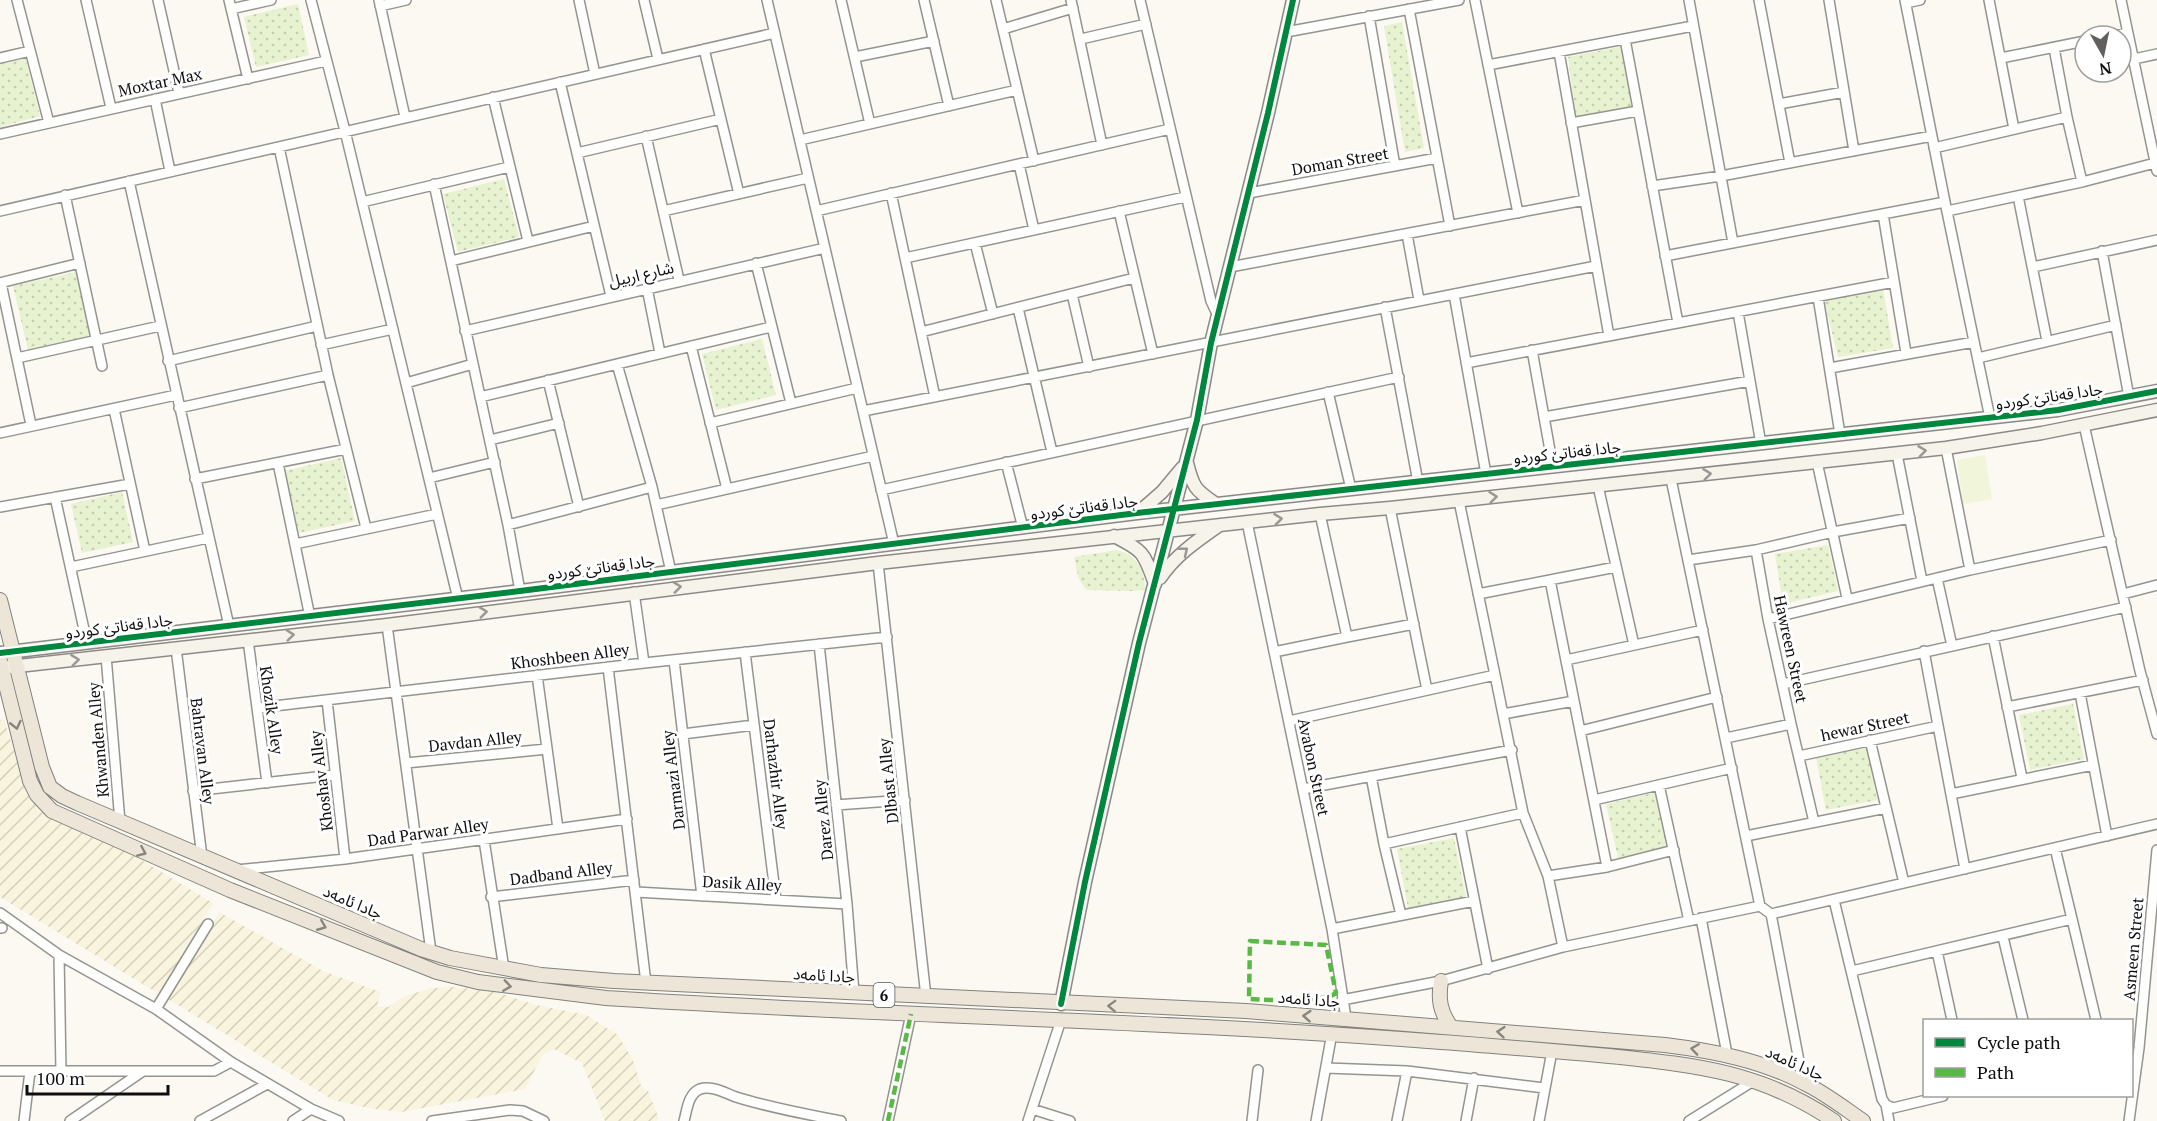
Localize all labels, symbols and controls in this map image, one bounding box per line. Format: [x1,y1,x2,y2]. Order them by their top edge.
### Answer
north arrow [2073,24,2133,84]
text: N [2098,57,2113,81]
street label: Moxtar Max [116,62,205,102]
street label: Doman Street [1290,142,1390,180]
street label: شارع اربيل [606,256,676,294]
street label: جادا قەناتێ کوردو [1994,378,2104,414]
street label: جادا قەناتێ کوردو [1512,435,1622,469]
one-way arrow [1918,445,1927,457]
one-way arrow [1703,469,1712,481]
street label: جادا قەناتێ کوردو [1029,489,1139,525]
one-way arrow [1488,491,1497,504]
one-way arrow [1273,513,1282,525]
one-way arrow [1177,547,1188,558]
street label: جادا قەناتێ کوردو [546,549,656,585]
one-way arrow [672,581,681,594]
street label: Hawreen Street [1769,593,1813,705]
one-way arrow [479,606,488,619]
street label: جادا قەناتێ کوردو [64,608,174,644]
one-way arrow [285,630,294,642]
street label: Khoshbeen Alley [510,638,631,674]
one-way arrow [71,654,80,666]
street label: Khozik Alley [255,664,289,757]
street label: Khwanden Alley [82,681,114,798]
street label: Bahravan Alley [186,696,221,806]
street label: hewar Street [1819,706,1911,746]
street label: Avabon Street [1293,716,1335,818]
street label: Darhazhir Alley [758,717,794,831]
one-way arrow [8,720,21,730]
street label: Davdan Alley [427,725,524,757]
street label: Darmazi Alley [656,728,690,831]
street label: Khoshav Alley [304,729,338,833]
street label: Dlbast Alley [872,736,903,825]
street label: Darez Alley [808,778,838,862]
street label: Dad Parwar Alley [366,812,491,851]
one-way arrow [136,845,147,857]
street label: Dadband Alley [508,856,615,890]
street label: Dasik Alley [702,870,783,896]
street label: جادا ئامەد [320,880,386,924]
street label: Asmeen Street [2118,896,2148,1002]
one-way arrow [317,919,327,932]
street label: جادا ئامەد [792,962,856,988]
one-way arrow [503,980,512,992]
road number: 6 [874,983,894,1007]
street label: جادا ئامەد [1277,986,1341,1012]
one-way arrow [1108,999,1117,1012]
one-way arrow [1302,1009,1311,1022]
legend [1923,1019,2133,1097]
one-way arrow [1497,1026,1506,1039]
text: Cycle path [1977,1030,2061,1054]
street label: جادا ئامەد [1762,1040,1828,1086]
one-way arrow [1691,1044,1700,1056]
scale bar [27,1058,168,1096]
text: Path [1977,1060,2014,1084]
text: 100 m [36,1066,85,1090]

